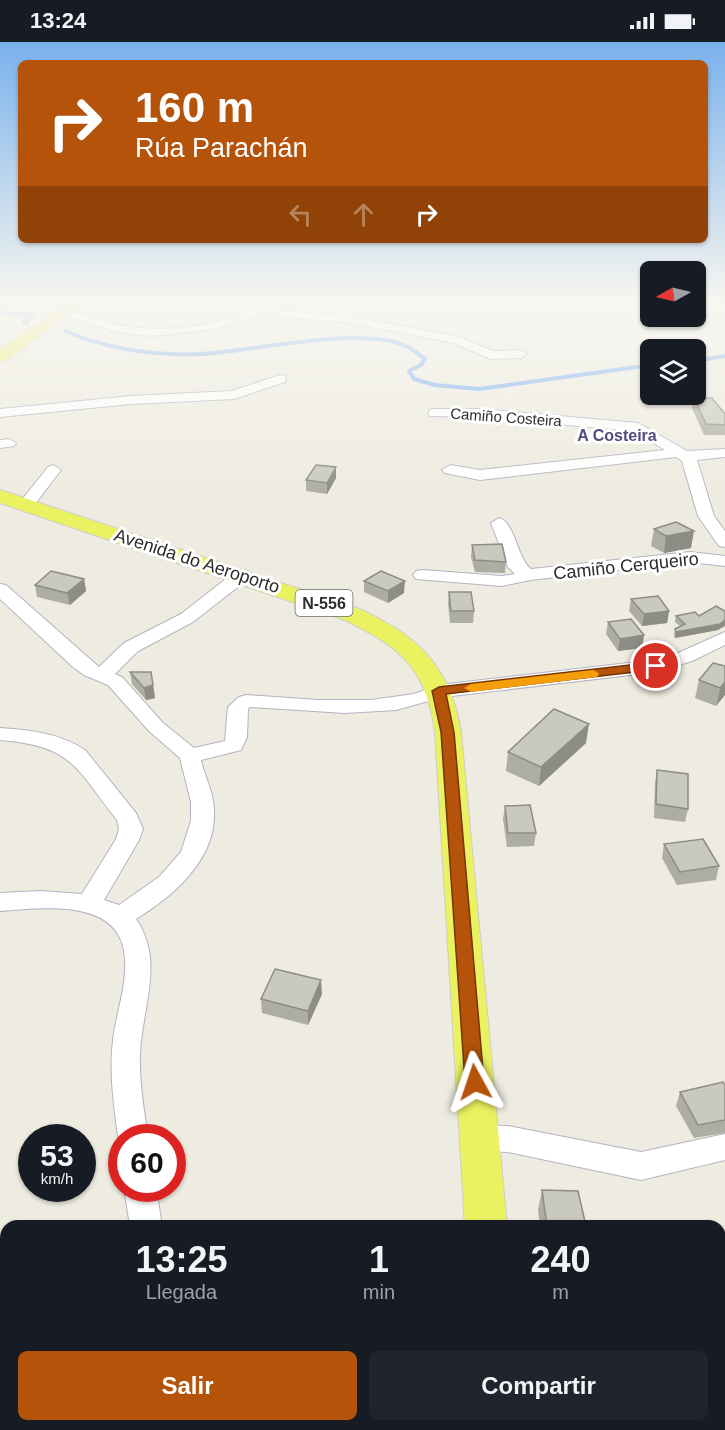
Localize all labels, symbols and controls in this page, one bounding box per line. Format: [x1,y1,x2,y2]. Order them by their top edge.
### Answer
text: 13:24 [30,8,86,33]
icon: right [36,84,114,162]
text: 160 m [135,84,254,131]
text: Rúa Parachán [135,133,308,163]
icon: left [284,198,317,231]
icon: ahead [347,198,380,231]
icon: right [410,198,443,231]
north arrow [640,261,706,327]
map controls [640,261,706,405]
button: layers [640,339,706,405]
street label: Camiño Costeira [450,405,563,429]
district label: A Costeira [577,427,657,444]
street label: Avenida do Aeroporto [112,525,282,597]
street label: Camiño Cerqueiro [552,548,700,584]
road number: N-556 [296,590,352,616]
pin [630,640,681,691]
icon: arrive [639,649,672,682]
position arrow [443,1050,507,1114]
speed limit sign: 60 [108,1124,186,1202]
text: 53 [40,1139,74,1172]
text: km/h [41,1170,73,1187]
text: 13:25 [135,1239,227,1280]
text: 1 [369,1239,389,1280]
text: 240 [530,1239,591,1280]
text: Llegada [146,1281,217,1303]
text: min [363,1281,395,1303]
text: m [552,1281,569,1303]
button: Salir [18,1351,357,1420]
button: Compartir [369,1351,708,1420]

